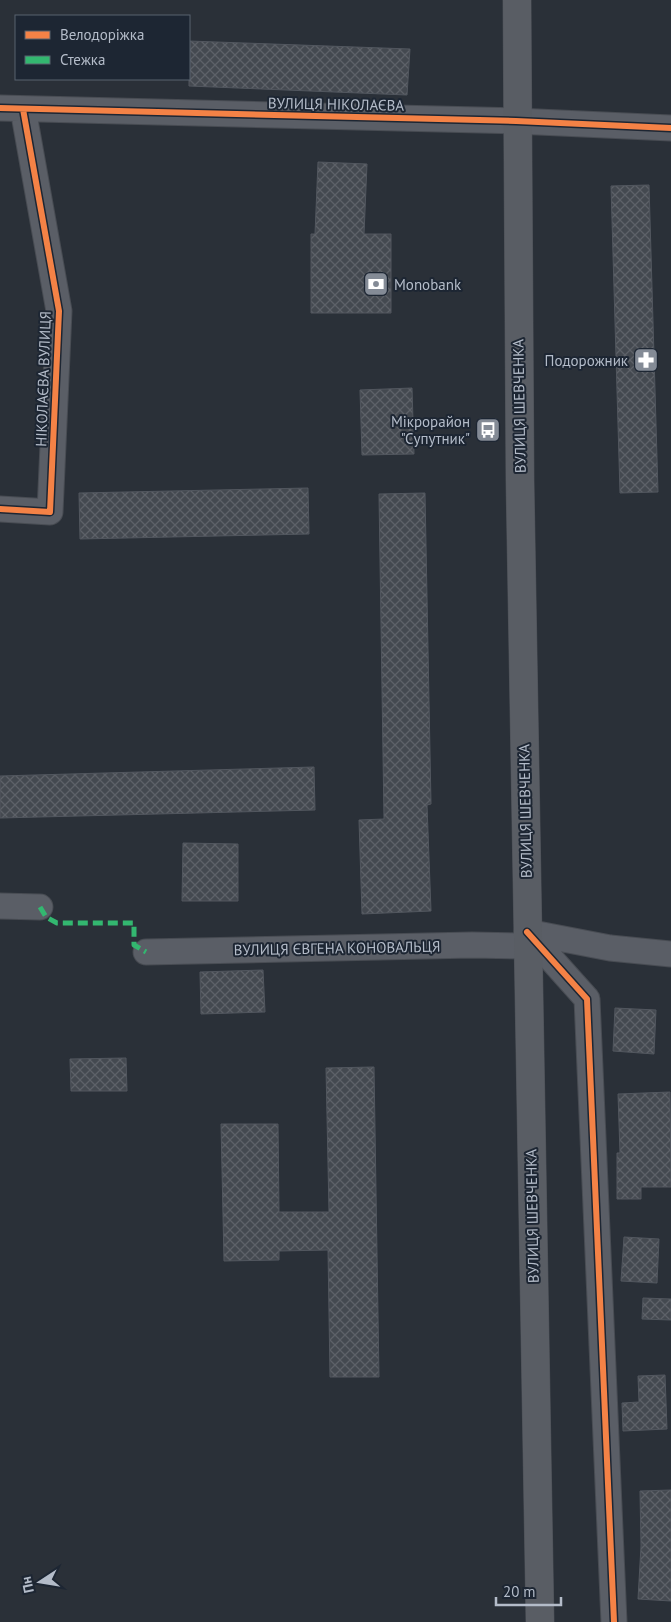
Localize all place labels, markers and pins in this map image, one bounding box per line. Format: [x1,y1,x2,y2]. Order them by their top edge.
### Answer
bank icon: Monobank [363,271,389,297]
place label: Monobank [394,275,462,294]
pharmacy icon: Подорожник [633,347,659,373]
place label: Подорожник [545,351,629,370]
place label: Мікрорайон "Супутник" [391,412,470,448]
bus stop icon: Мікрорайон "Супутник" [475,417,501,443]

